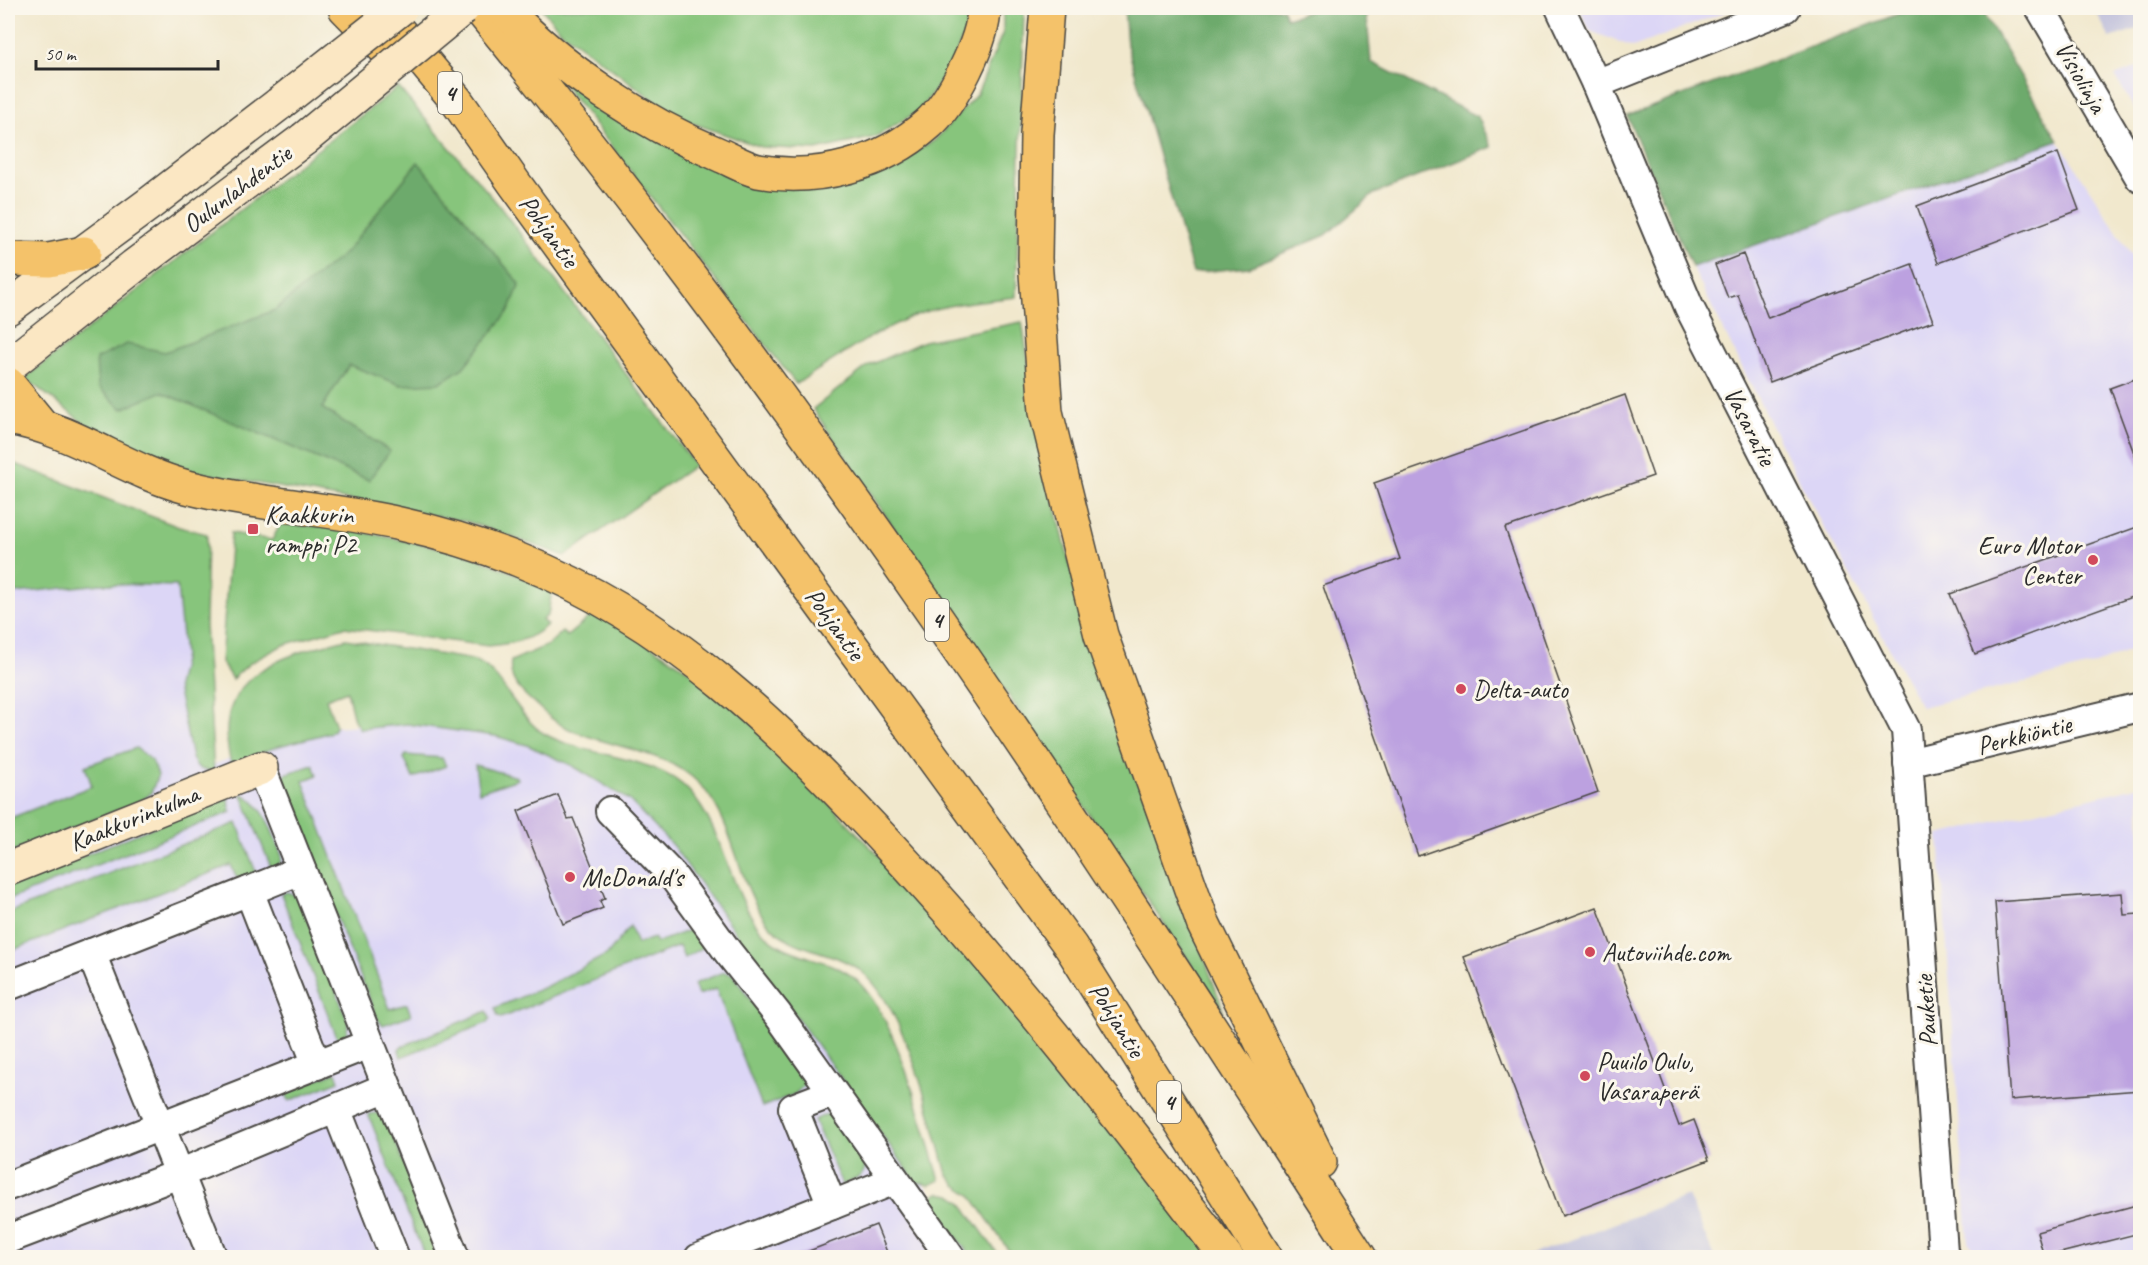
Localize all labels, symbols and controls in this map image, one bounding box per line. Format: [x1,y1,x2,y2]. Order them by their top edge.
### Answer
scale bar [36,33,218,71]
street label: Visiolinja [2047,35,2115,120]
text: 50 m [45,43,78,65]
road number: 4 [438,72,462,114]
street label: Oulunlahdentie [176,136,299,241]
street label: Pohjantie [512,188,588,276]
street label: Vasaratie [1716,381,1784,472]
place label: Kaakkurin ramppi P2 [265,498,358,561]
marker: Kaakkurin ramppi P2 [246,522,260,536]
place label: Euro Motor Center [1978,529,2084,592]
marker: Euro Motor Center [2086,553,2100,567]
street label: Pohjantie [798,581,874,669]
road number: 4 [925,599,949,641]
place label: Delta-auto [1473,673,1569,706]
marker: Delta-auto [1454,682,1468,696]
street label: Perkkiöntie [1973,707,2076,763]
street label: Kaakkurinkulma [64,776,206,859]
place label: McDonald's [582,861,685,894]
marker: McDonald's [563,870,577,884]
place label: Autoviihde.com [1602,936,1733,969]
marker: Autoviihde.com [1583,945,1597,959]
street label: Pauketie [1907,972,1945,1048]
street label: Pohjantie [1081,977,1154,1066]
place label: Puuilo Oulu, Vasaraperä [1597,1045,1700,1108]
marker: Puuilo Oulu, Vasaraperä [1578,1069,1592,1083]
road number: 4 [1157,1081,1181,1123]

